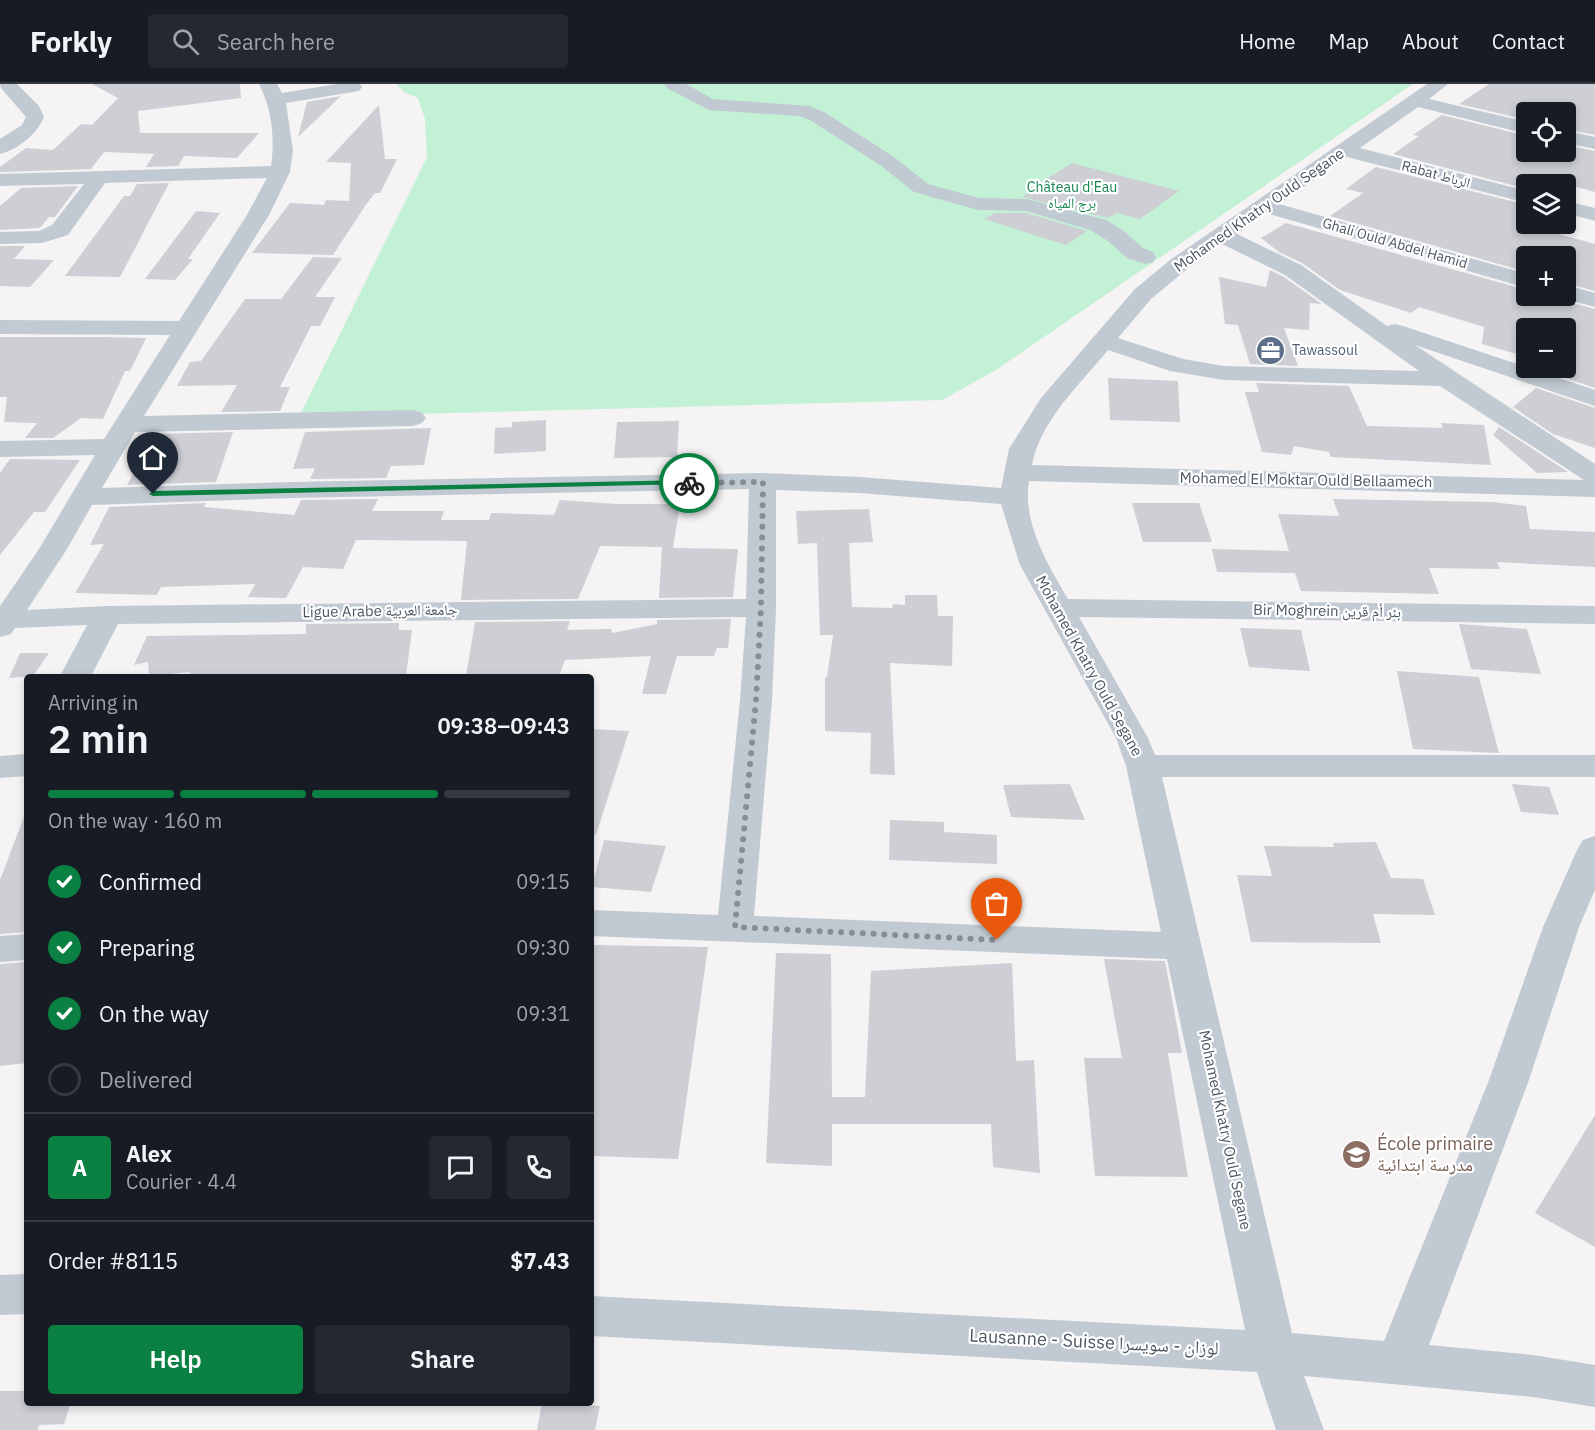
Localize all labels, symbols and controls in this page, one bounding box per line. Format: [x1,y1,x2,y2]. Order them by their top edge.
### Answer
search box [148,14,568,68]
text: Forkly [30,23,112,60]
icon: search [169,25,202,58]
text: Search here [217,27,335,56]
text: Home [1239,27,1296,55]
text: Map [1329,27,1369,55]
text: About [1402,27,1459,55]
text: Contact [1492,27,1565,55]
map controls [1516,102,1576,378]
button: locate [1516,102,1576,162]
street label: Mohamed Khatry Ould Segane [1170,143,1348,276]
street label: Rabat الرباط [1400,156,1472,192]
button: layers [1516,174,1576,234]
park label: Château d'Eau برج المياه [1027,178,1117,213]
street label: Ghali Ould Abdel Hamid [1320,214,1470,272]
button: + [1516,246,1576,306]
button: − [1516,318,1576,378]
office icon: Tawassoul [1255,334,1287,366]
place label: Tawassoul [1292,341,1358,359]
pin [127,432,178,494]
icon: home [136,441,169,474]
courier [659,453,719,513]
icon: bike [673,467,706,500]
street label: Mohamed El Moktar Ould Bellaamech [1180,468,1433,491]
street label: Mohamed Khatry Ould Segane [1032,572,1147,759]
street label: Ligue Arabe جامعة العربية [302,600,458,621]
street label: Bir Moghrein بئر أم قرين [1253,600,1401,622]
text: Arriving in [48,689,138,716]
text: 09:38–09:43 [437,711,570,740]
text: 2 min [48,713,149,764]
text: On the way · 160 m [48,807,222,834]
icon: check [48,865,81,898]
text: Confirmed [99,867,202,896]
text: 09:15 [516,868,570,895]
pin [971,878,1022,940]
icon: bag [980,887,1013,920]
icon: check [48,931,81,964]
text: Preparing [99,933,194,962]
text: 09:30 [516,934,570,961]
icon: check [48,997,81,1030]
text: On the way [99,999,209,1028]
text: 09:31 [516,1000,570,1027]
street label: Mohamed Khatry Ould Segane [1195,1028,1256,1232]
text: Delivered [99,1065,193,1094]
place label: École primaire مدرسة ابتدائية [1377,1132,1493,1176]
button: chat [429,1136,492,1199]
button: phone [507,1136,570,1199]
school or university icon: École primaire مدرسة ابتدائية [1340,1138,1372,1170]
text: Alex [126,1139,172,1168]
text: A [72,1153,87,1182]
text: Courier · 4.4 [126,1168,237,1195]
text: Order #8115 [48,1246,178,1275]
text: $7.43 [510,1246,570,1275]
street label: Lausanne - Suisse لوزان - سويسرا [969,1323,1219,1360]
button: Help [48,1325,303,1394]
button: Share [315,1325,570,1394]

